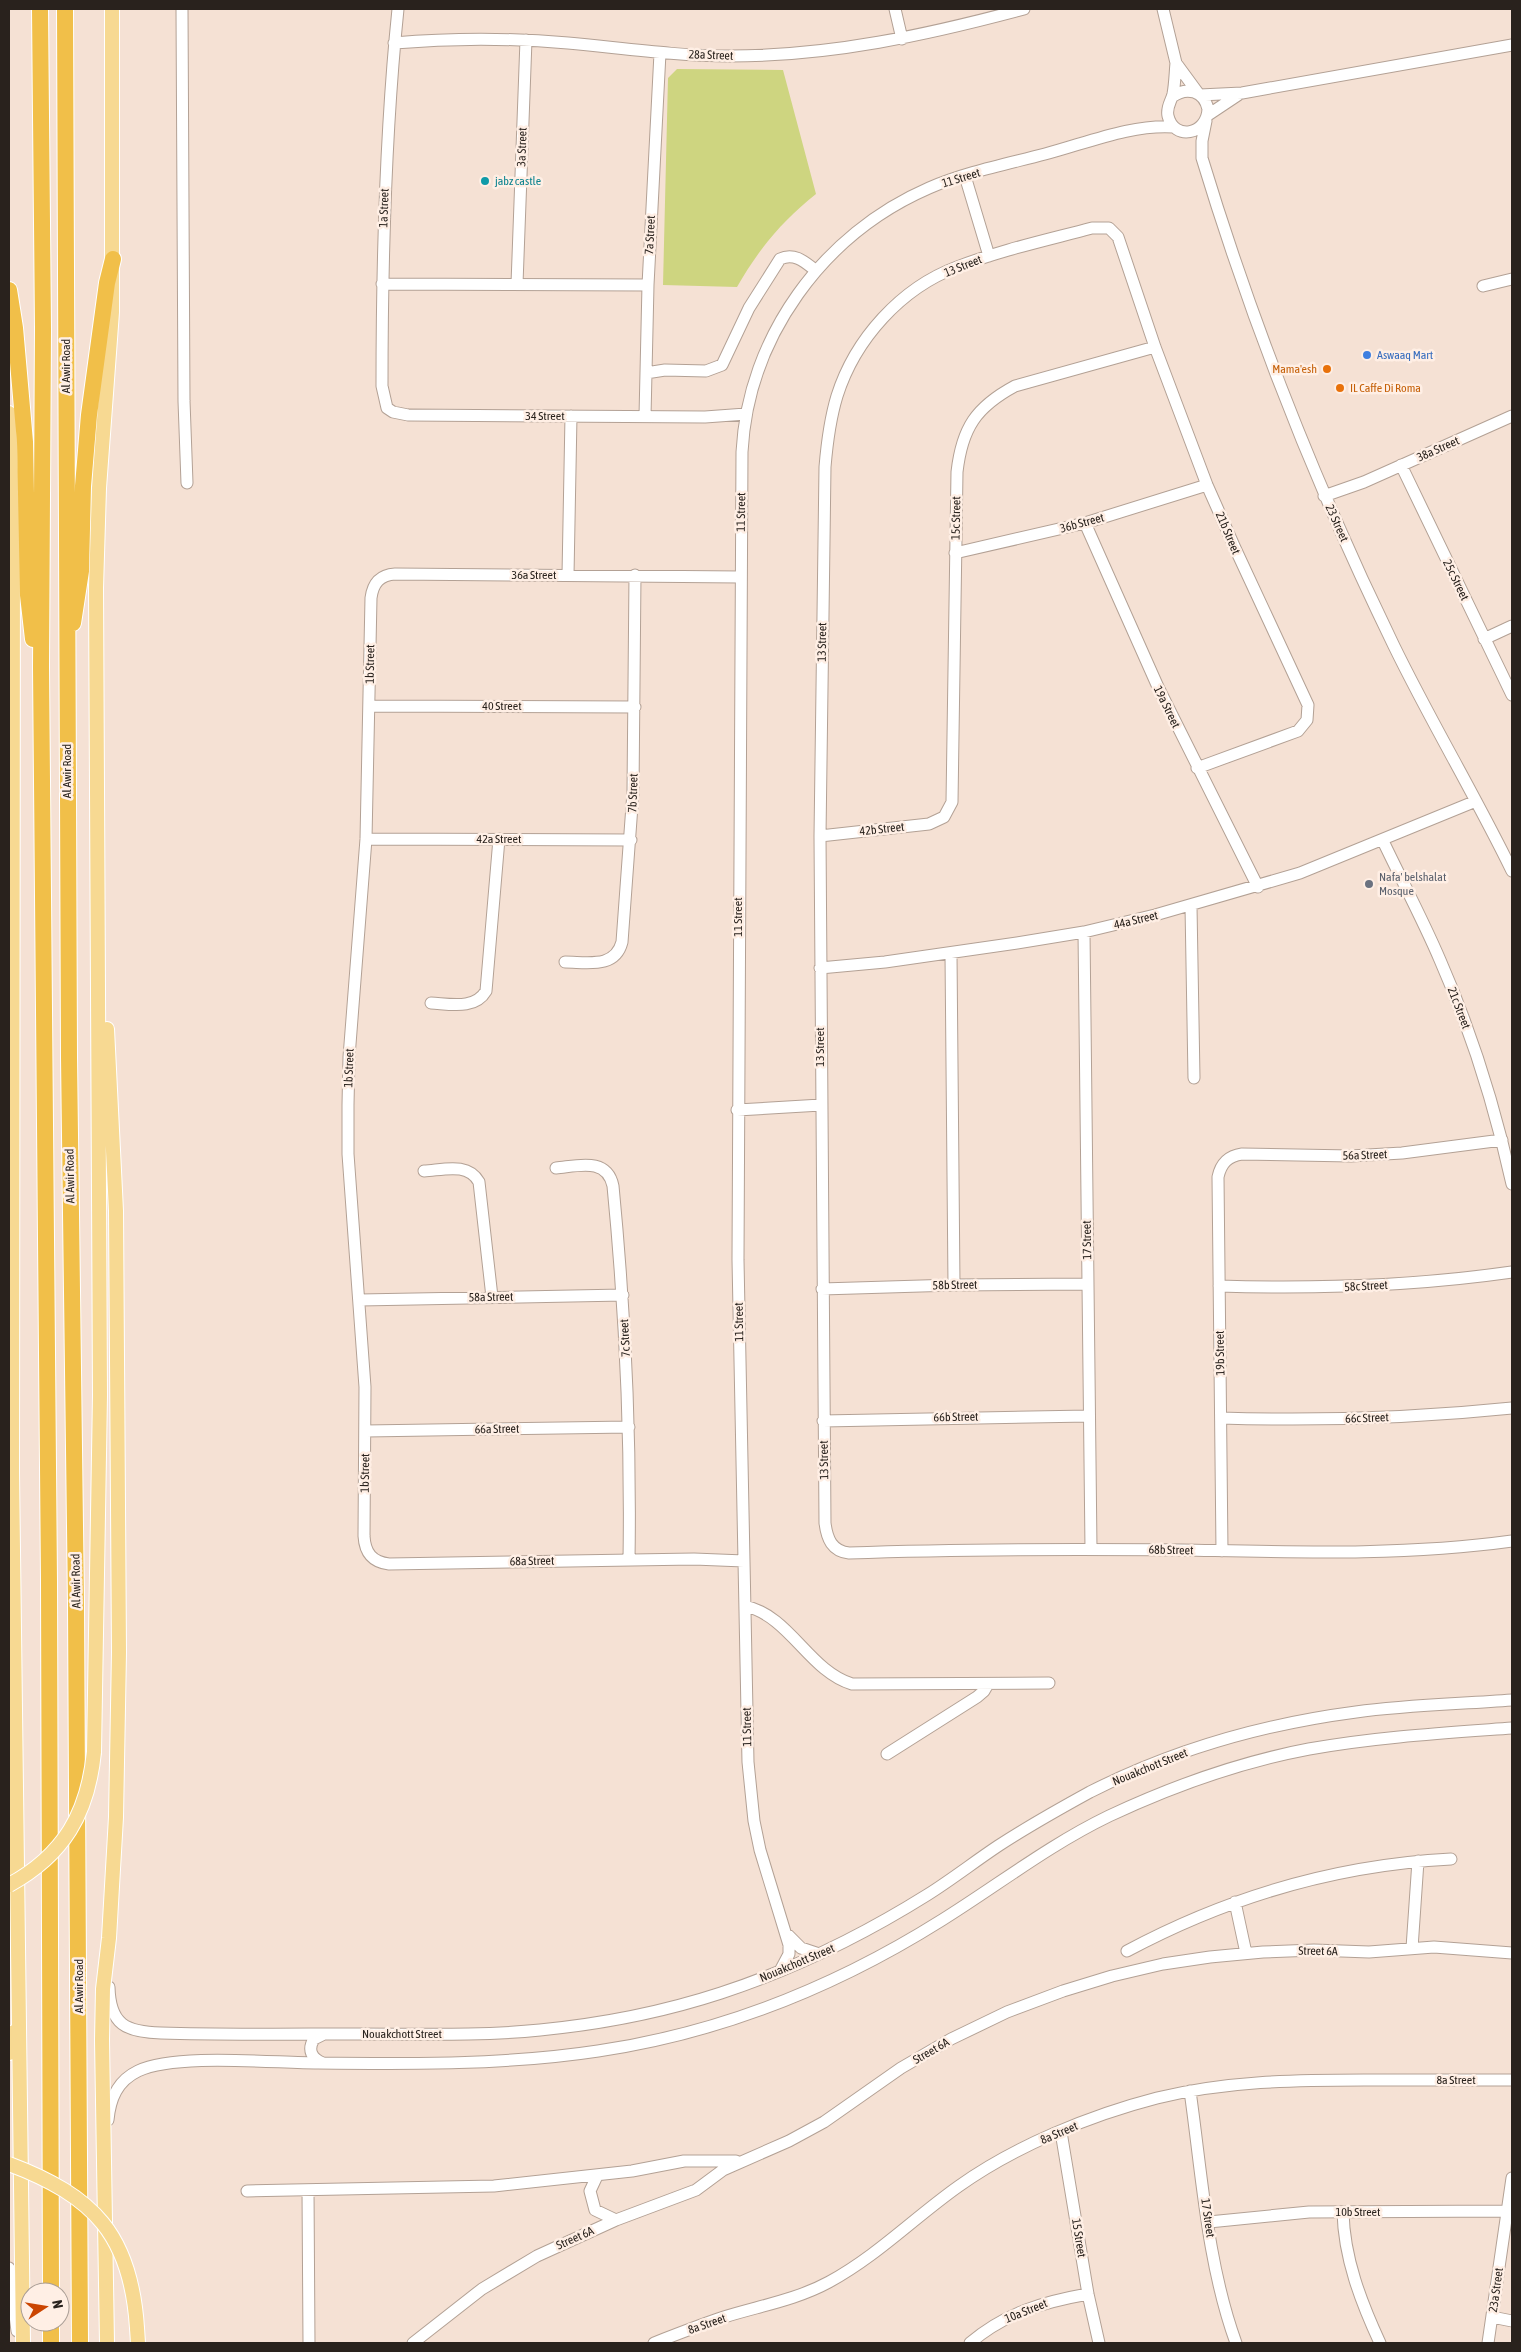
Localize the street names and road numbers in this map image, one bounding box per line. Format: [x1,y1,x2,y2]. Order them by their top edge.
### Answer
street label: 28a Street [688,47,734,63]
street label: 3a Street [514,127,530,167]
street label: 11 Street [940,165,982,190]
street label: 1a Street [376,188,392,228]
street label: 7a Street [642,215,658,255]
street label: 13 Street [942,252,984,280]
street label: Al Awir Road [59,339,73,393]
street label: 34 Street [525,409,565,423]
street label: 38a Street [1415,433,1462,465]
street label: 11 Street [734,492,748,532]
street label: 15c Street [949,495,963,540]
street label: 23 Street [1323,502,1352,544]
street label: 36b Street [1058,510,1106,536]
street label: 21b Street [1213,510,1243,557]
street label: 25c Street [1440,557,1472,603]
street label: 36a Street [512,568,557,582]
street label: 13 Street [815,622,829,662]
street label: 1b Street [363,644,377,684]
street label: 19a Street [1151,684,1183,731]
street label: 40 Street [482,699,522,713]
street label: Al Awir Road [60,744,74,798]
street label: 7b Street [625,773,641,813]
street label: 42b Street [859,820,906,838]
street label: 42a Street [477,832,522,846]
street label: 11 Street [731,897,745,937]
street label: 44a Street [1113,908,1160,932]
street label: 21c Street [1445,985,1474,1031]
street label: 13 Street [813,1027,827,1067]
street label: 1b Street [341,1048,357,1088]
street label: 56a Street [1342,1147,1388,1163]
street label: Al Awir Road [63,1149,77,1203]
street label: 17 Street [1080,1220,1094,1260]
street label: 58b Street [932,1278,978,1292]
street label: 58c Street [1344,1278,1389,1294]
street label: 58a Street [468,1290,514,1304]
street label: 11 Street [732,1302,746,1342]
street label: 7c Street [617,1318,633,1357]
street label: 19b Street [1213,1330,1227,1376]
street label: 66b Street [933,1410,979,1424]
street label: 66c Street [1345,1410,1390,1426]
street label: 66a Street [474,1422,520,1436]
street label: 13 Street [817,1440,831,1480]
street label: 1b Street [358,1453,372,1493]
street label: 68b Street [1148,1543,1194,1557]
street label: Al Awir Road [69,1554,83,1608]
street label: 68a Street [509,1554,555,1568]
street label: 11 Street [740,1707,754,1747]
street label: Nouakchott Street [1110,1745,1190,1788]
street label: Nouakchott Street [757,1941,837,1985]
street label: Street 6A [1298,1944,1338,1958]
street label: Al Awir Road [72,1959,86,2013]
street label: Nouakchott Street [362,2027,443,2041]
street label: Street 6A [910,2035,952,2067]
street label: 8a Street [1436,2073,1476,2087]
street label: 8a Street [1038,2119,1080,2147]
street label: 17 Street [1198,2198,1218,2239]
street label: 10b Street [1336,2205,1381,2219]
street label: 15 Street [1069,2218,1089,2259]
street label: Street 6A [554,2224,596,2252]
street label: 23a Street [1486,2266,1506,2313]
street label: 10a Street [1003,2296,1050,2326]
street label: 8a Street [686,2311,728,2337]

